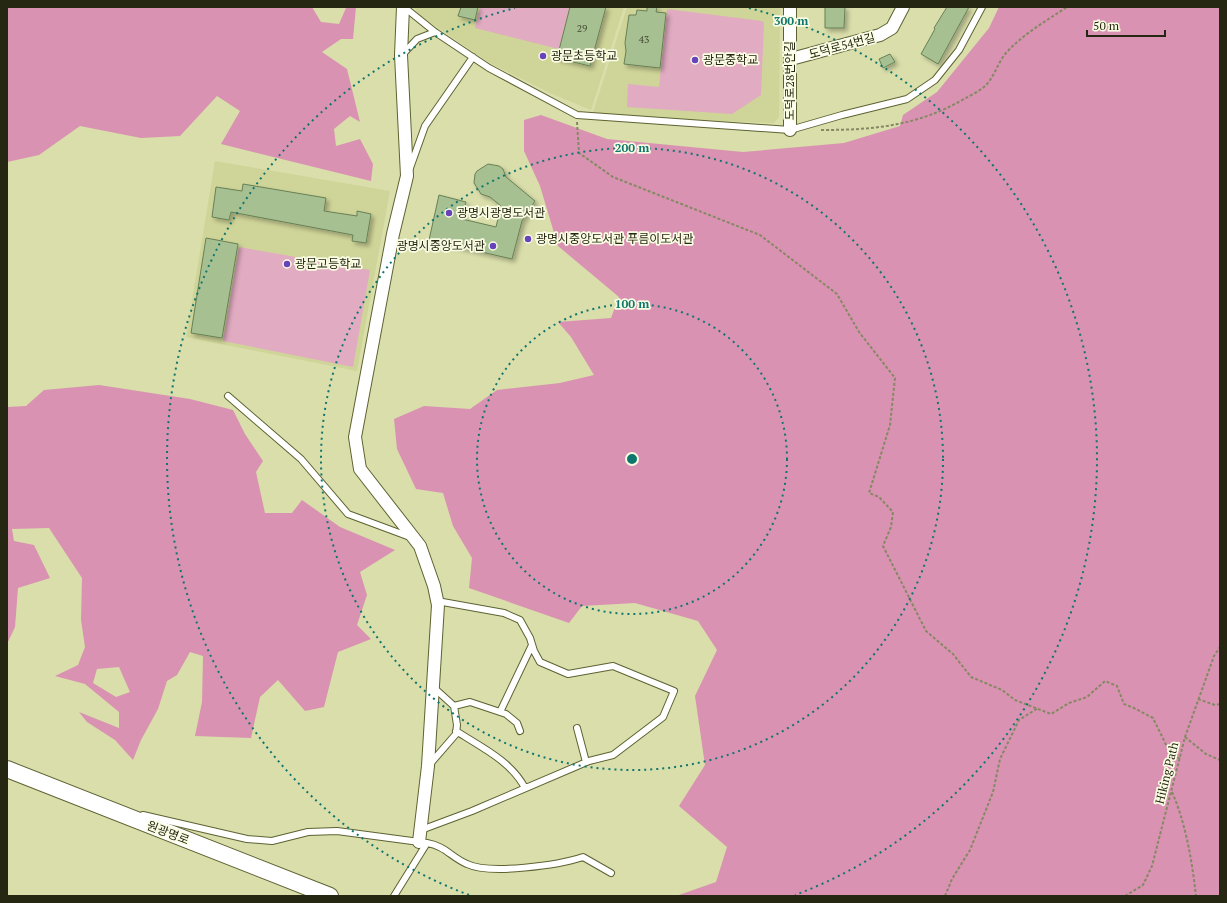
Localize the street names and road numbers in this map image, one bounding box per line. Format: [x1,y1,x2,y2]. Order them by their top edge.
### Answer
street label: 도덕로54번길 [807,29,877,62]
street label: 도덕로28번안길 [782,41,797,121]
street label: Hiking Path [1152,740,1181,805]
street label: 원광명로 [145,818,191,847]

